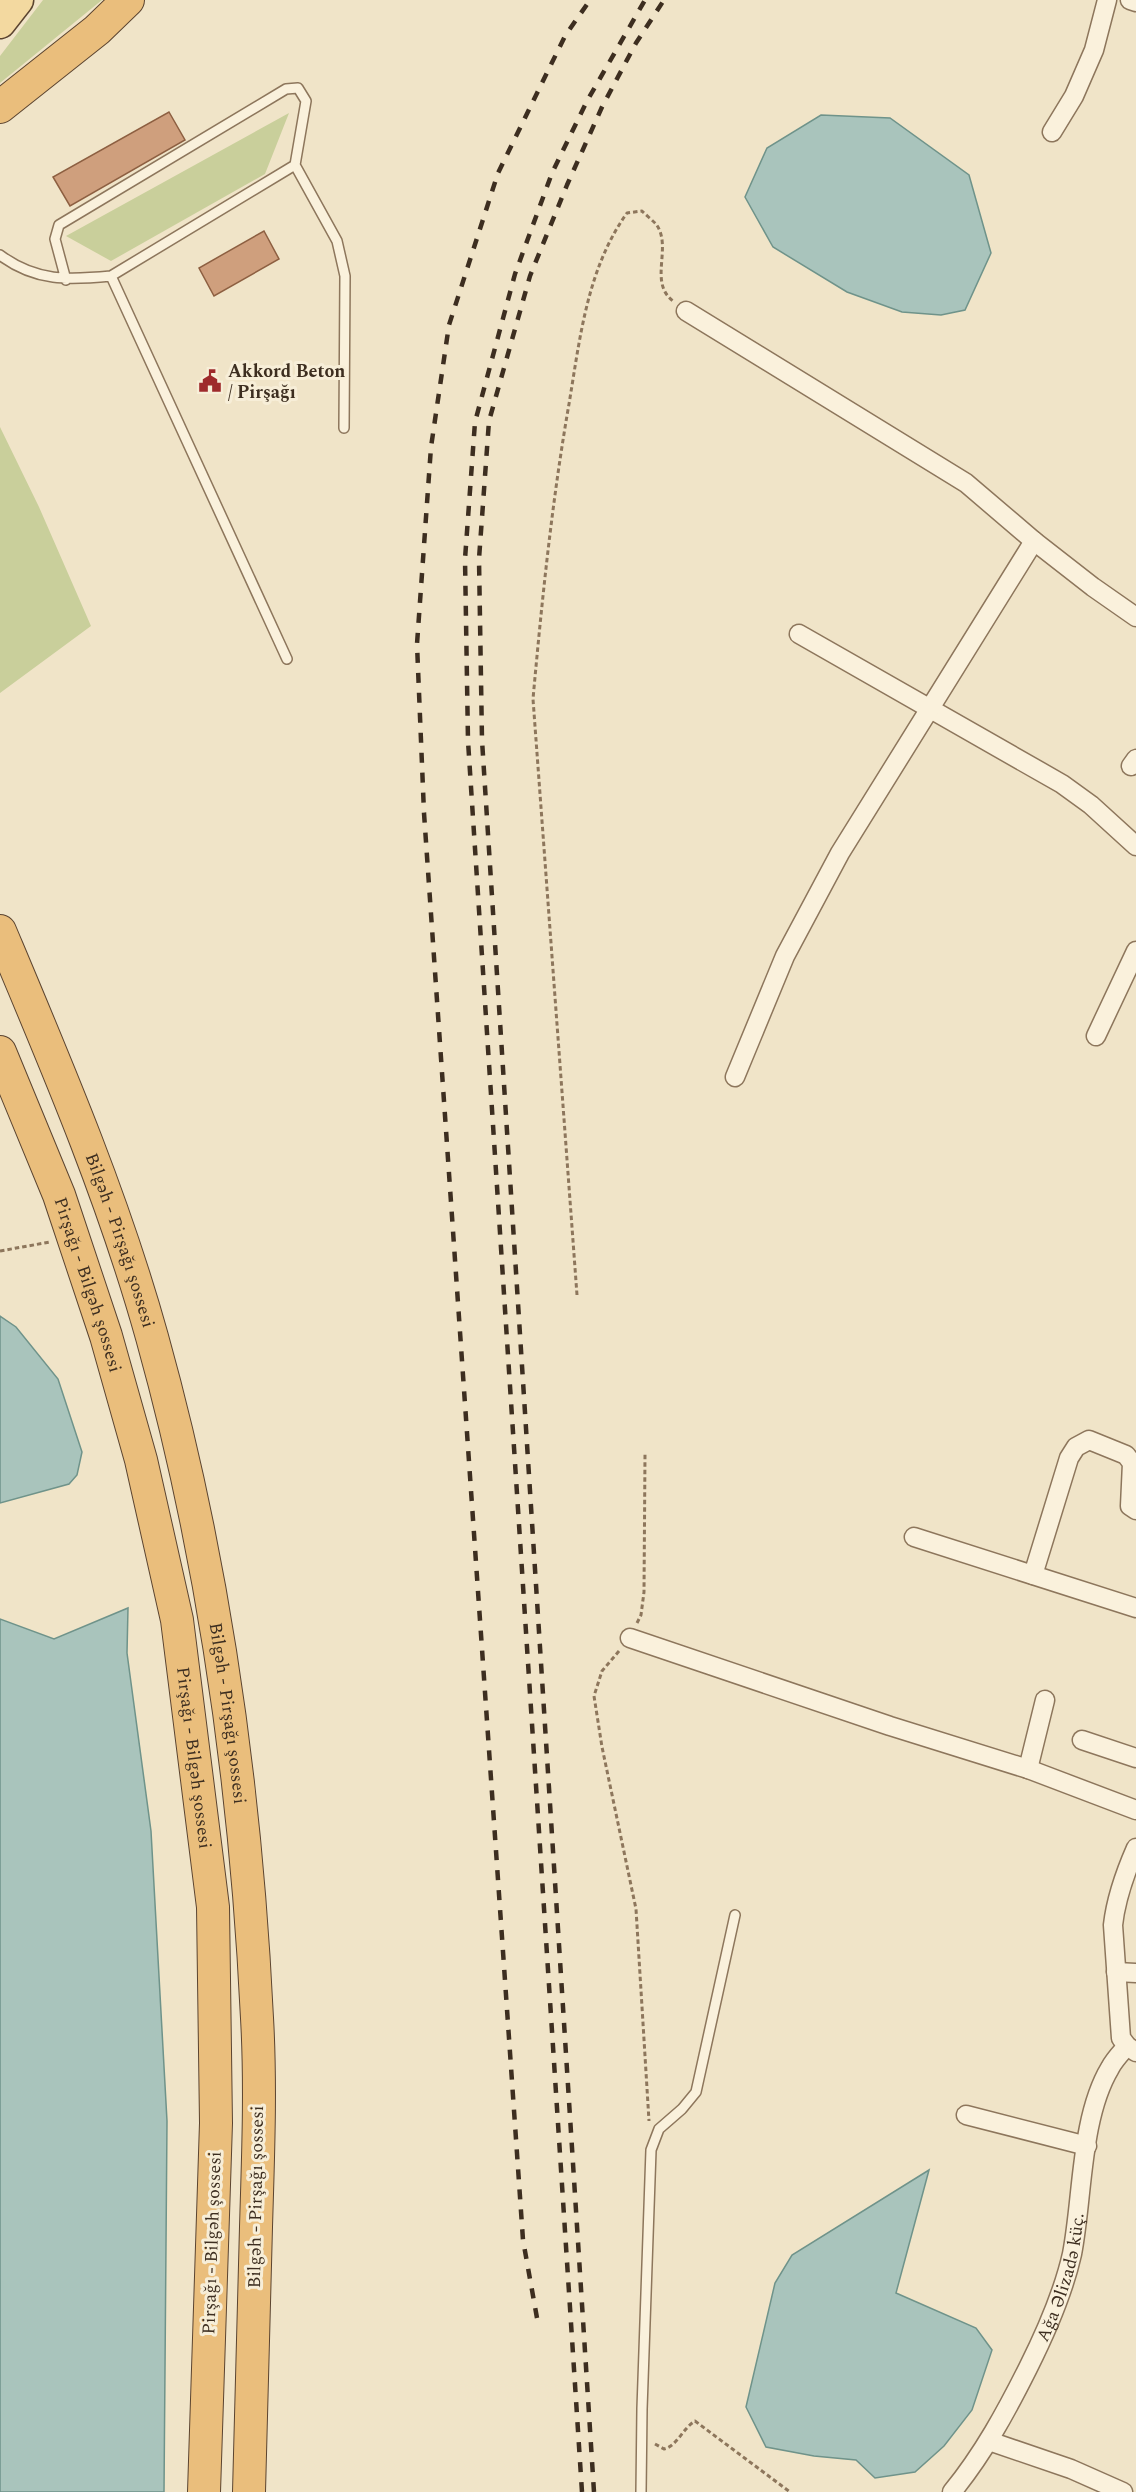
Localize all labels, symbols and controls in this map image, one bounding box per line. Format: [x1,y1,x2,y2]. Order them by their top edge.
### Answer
place label: Akkord Beton / Pirşağı [228,358,345,406]
public building icon: Akkord Beton / Pirşağı [197,368,223,394]
street label: Bilgəh - Pirşağı şossesi [78,1149,162,1331]
street label: Pirşağı - Bilgəh şossesi [47,1193,129,1376]
street label: Bilgəh - Pirşağı şossesi [202,1620,254,1805]
street label: Pirşağı - Bilgəh şossesi [169,1665,219,1850]
street label: Bilgəh - Pirşağı şossesi [241,2105,271,2289]
street label: Pirşağı - Bilgəh şossesi [195,2151,229,2335]
street label: Ağa Əlizadə küç. [1029,2212,1091,2346]

